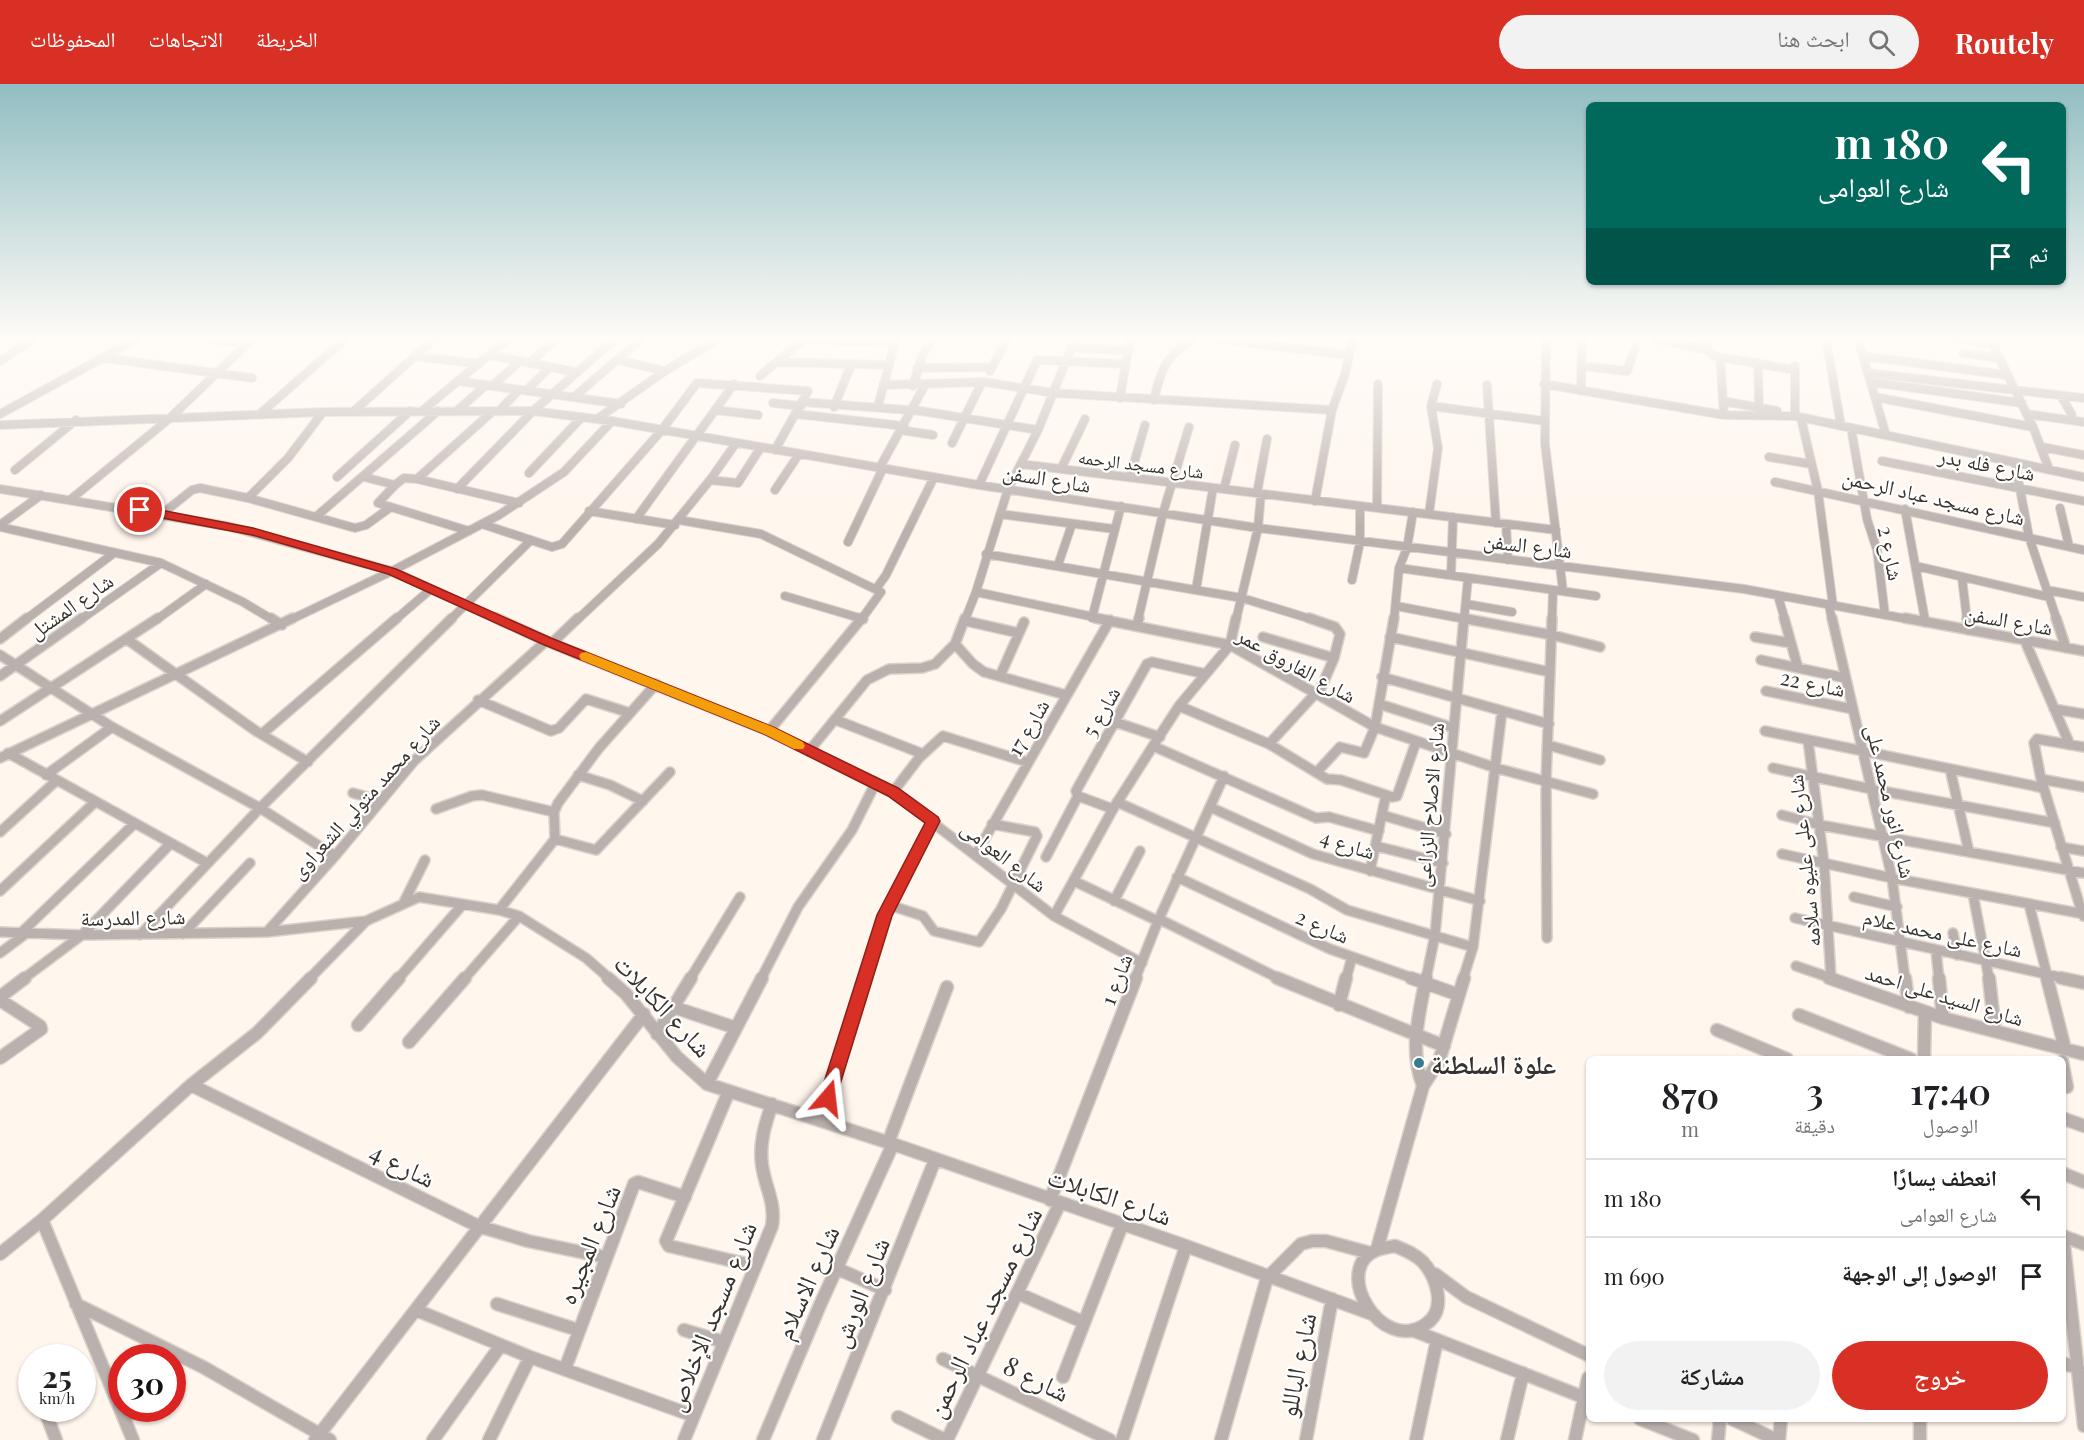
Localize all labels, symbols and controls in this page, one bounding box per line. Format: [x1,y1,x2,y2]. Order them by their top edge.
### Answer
search box [1499,15,1919,69]
text: ابحث هنا [1777,23,1850,53]
text: المحفوظات [30,24,115,52]
text: الاتجاهات [148,24,223,52]
text: الخريطة [256,24,318,52]
text: Routely [1955,24,2054,61]
icon: search [1865,26,1898,59]
text: 180 m [1834,114,1949,170]
icon: left [1970,126,2048,204]
text: شارع العوامى [1818,168,1949,204]
text: ثم [2029,238,2048,268]
icon: arrive [1984,240,2017,273]
street label: شارع فله بدر [1935,440,2038,487]
street label: شارع مسجد الرحمه [1077,444,1205,484]
street label: شارع السفن [1001,456,1093,499]
street label: شارع مسجد عباد الرحمن [1840,461,2028,532]
pin [114,484,165,535]
icon: arrive [123,493,156,526]
street label: شارع 2 [1872,523,1911,583]
street label: شارع السفن [1482,525,1574,564]
street label: شارع المشتل [22,566,118,645]
street label: شارع السفن [1963,597,2055,641]
street label: شارع الفاروق عمر [1231,619,1362,709]
street label: شارع 22 [1778,662,1848,703]
street label: شارع 5 [1074,681,1126,742]
street label: شارع 17 [1000,693,1055,761]
street label: شارع محمد متولي الشعراوى [283,708,449,887]
street label: شارع الاصلاح الزراعى [1407,722,1450,888]
street label: شارع انور محمد على [1860,722,1923,881]
street label: شارع على عليوه سلامه [1780,773,1827,949]
street label: شارع العوامى [956,813,1054,898]
street label: شارع 4 [1317,821,1379,865]
street label: شارع المدرسة [80,901,186,932]
street label: شارع 2 [1292,901,1354,950]
street label: شارع على محمد علام [1861,901,2025,964]
street label: شارع الكابلات [607,946,721,1064]
street label: شارع 1 [1092,949,1138,1009]
street label: شارع السيد على احمد [1862,957,2027,1032]
place label: علوة السلطنة [1431,1046,1556,1081]
marker: علوة السلطنة [1412,1056,1426,1070]
position arrow [796,1066,860,1130]
text: 3 [1806,1066,1823,1114]
text: 17:40 [1910,1066,1991,1114]
text: 870 [1661,1070,1719,1118]
text: دقيقة [1794,1111,1835,1138]
text: الوصول [1923,1111,1978,1138]
text: m [1681,1115,1699,1142]
street label: شارع 4 [364,1133,442,1195]
street label: شارع الكابلات [1043,1157,1177,1233]
text: انعطف يسارًا [1892,1162,1997,1192]
street label: شارع المجيره [548,1179,628,1309]
icon: left [2015,1182,2048,1215]
text: 180 m [1604,1183,1662,1213]
text: شارع العوامى [1900,1200,1997,1227]
street label: شارع مسجد عباد الرحمن [917,1201,1049,1423]
street label: شارع مسجد الإخلاص [656,1216,764,1416]
street label: شارع الاسلام [765,1219,848,1345]
street label: شارع الورش [821,1232,897,1352]
text: الوصول إلى الوجهة [1842,1257,1997,1287]
icon: arrive [2015,1260,2048,1293]
text: 690 m [1604,1261,1665,1291]
street label: شارع الباللو [1269,1310,1323,1420]
button: مشاركة [1604,1341,1820,1410]
button: خروج [1832,1341,2048,1410]
speed limit sign: 30 [108,1344,186,1422]
street label: شارع 8 [998,1347,1076,1409]
text: 25 [42,1356,72,1396]
text: km/h [39,1388,75,1408]

